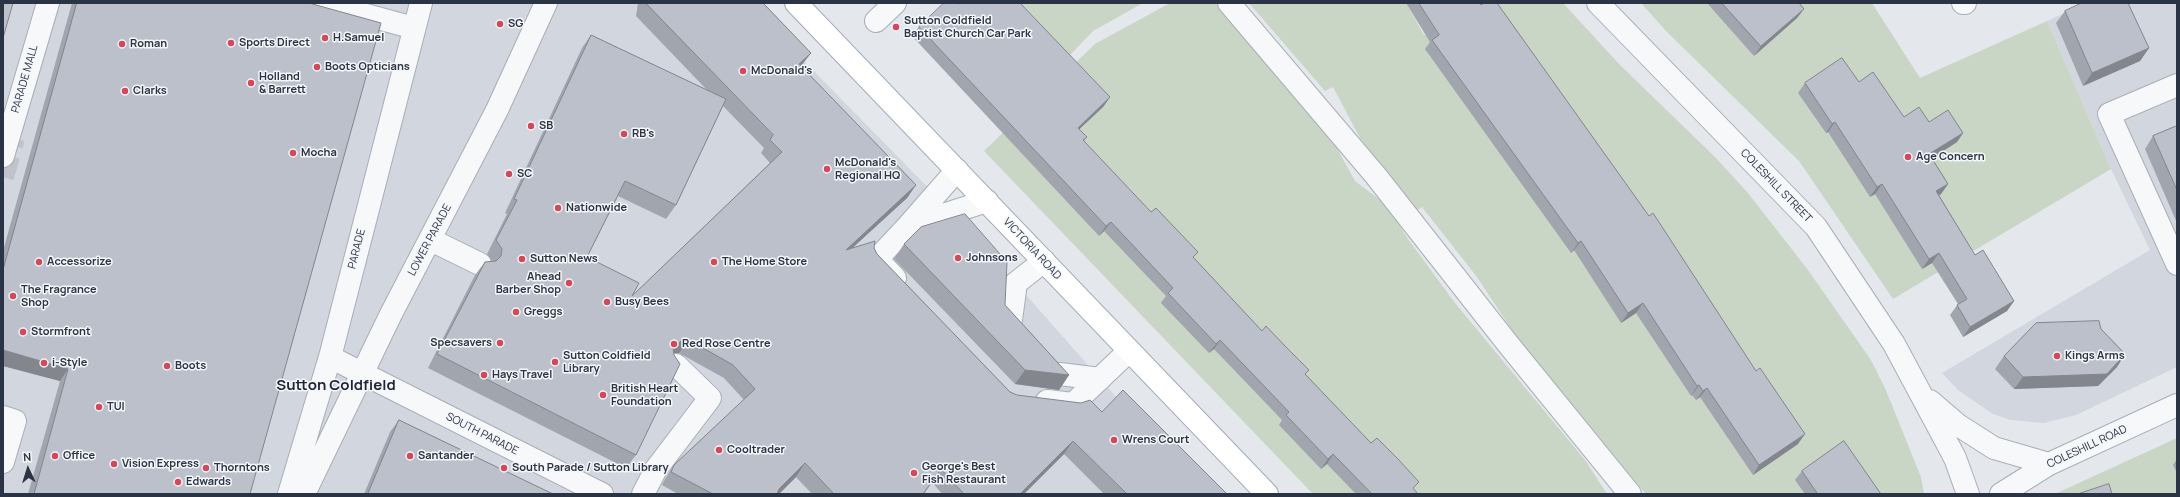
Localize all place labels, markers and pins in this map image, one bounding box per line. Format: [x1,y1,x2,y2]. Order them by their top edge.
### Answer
place label: Sutton Coldfield Baptist Church Car Park [904,14,1031,40]
place label: SG [508,17,523,31]
marker: SG [495,19,505,29]
marker: Sutton Coldfield Baptist Church Car Park [891,22,901,32]
place label: H.Samuel [333,31,384,45]
marker: H.Samuel [320,33,330,43]
place label: Sports Direct [239,36,310,50]
place label: Roman [130,37,167,51]
marker: Sports Direct [226,38,236,48]
marker: Roman [117,39,127,49]
place label: Boots Opticians [325,60,410,74]
marker: Boots Opticians [312,62,322,72]
place label: McDonald's [751,64,812,78]
marker: McDonald's [738,66,748,76]
place label: Holland & Barrett [259,70,306,96]
marker: Holland & Barrett [246,78,256,88]
place label: Clarks [133,84,167,98]
marker: Clarks [120,86,130,96]
place label: SB [539,119,553,133]
marker: SB [526,121,536,131]
place label: RB's [632,127,654,141]
marker: RB's [619,129,629,139]
place label: Mocha [301,146,337,160]
marker: Mocha [288,148,298,158]
place label: Age Concern [1916,150,1985,164]
marker: Age Concern [1903,152,1913,162]
place label: McDonald's Regional HQ [835,156,900,182]
marker: McDonald's Regional HQ [822,164,832,174]
place label: SC [517,167,532,181]
marker: SC [504,169,514,179]
place label: Nationwide [566,201,627,215]
marker: Nationwide [553,203,563,213]
place label: Johnsons [966,251,1018,265]
place label: Sutton News [530,252,598,266]
marker: Johnsons [953,253,963,263]
marker: Sutton News [517,254,527,264]
place label: Accessorize [47,255,112,269]
place label: The Home Store [722,255,807,269]
marker: Accessorize [34,257,44,267]
marker: The Home Store [709,257,719,267]
place label: Ahead Barber Shop [496,270,561,296]
marker: Ahead Barber Shop [564,278,574,288]
place label: The Fragrance Shop [21,283,97,309]
marker: The Fragrance Shop [8,291,18,301]
place label: Busy Bees [615,295,669,309]
marker: Busy Bees [602,297,612,307]
place label: Greggs [524,305,562,319]
marker: Greggs [511,307,521,317]
place label: Stormfront [31,325,91,339]
marker: Stormfront [18,327,28,337]
place label: Specsavers [430,336,492,350]
place label: Red Rose Centre [682,337,771,351]
marker: Specsavers [495,338,505,348]
marker: Red Rose Centre [669,339,679,349]
place label: Sutton Coldfield Library [563,349,651,375]
place label: Kings Arms [2065,349,2125,363]
marker: Kings Arms [2052,351,2062,361]
place label: i-Style [52,356,87,370]
marker: Sutton Coldfield Library [550,357,560,367]
marker: i-Style [39,358,49,368]
place label: Boots [175,359,206,373]
marker: Boots [162,361,172,371]
place label: Hays Travel [492,368,552,382]
marker: Hays Travel [479,370,489,380]
place label: British Heart Foundation [611,382,678,408]
marker: British Heart Foundation [598,390,608,400]
place label: TUI [107,400,125,414]
marker: TUI [94,402,104,412]
place label: Wrens Court [1122,433,1189,447]
marker: Wrens Court [1109,435,1119,445]
place label: Cooltrader [727,443,785,457]
marker: Cooltrader [714,445,724,455]
place label: Office [63,449,95,463]
place label: Santander [418,449,474,463]
marker: Office [50,451,60,461]
marker: Santander [405,451,415,461]
place label: Vision Express [122,457,199,471]
marker: Vision Express [109,459,119,469]
place label: George's Best Fish Restaurant [922,460,1006,486]
place label: Thorntons [214,461,270,475]
place label: South Parade / Sutton Library [512,461,669,475]
marker: Thorntons [201,463,211,473]
marker: South Parade / Sutton Library [499,463,509,473]
marker: George's Best Fish Restaurant [909,468,919,478]
place label: Edwards [186,475,231,489]
marker: Edwards [173,477,183,487]

